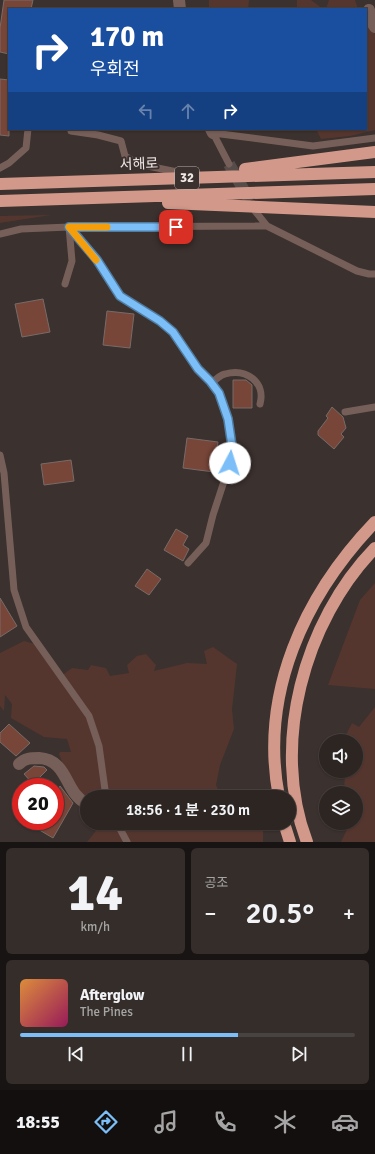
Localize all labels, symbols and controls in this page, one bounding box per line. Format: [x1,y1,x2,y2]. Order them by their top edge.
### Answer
text: 170 m [90,20,164,54]
icon: right [24,24,76,76]
text: 우회전 [90,58,140,80]
icon: left [135,100,157,122]
icon: ahead [177,100,199,122]
icon: right [219,100,241,122]
street label: 서해로 [119,155,159,173]
road number: 32 [175,167,199,189]
pin [159,210,193,244]
icon: arrive [165,216,187,238]
position arrow [209,442,251,484]
map controls [319,734,363,830]
button: sound [319,734,363,778]
speed limit sign: 20 [12,778,64,830]
button: layers [319,786,363,830]
text: 18:56 · 1 분 · 230 m [126,801,250,819]
text: 14 [67,861,123,925]
text: 공조 [205,875,228,891]
text: 20.5° [246,895,314,932]
text: − [205,900,216,927]
text: + [343,900,355,927]
text: km/h [81,919,110,935]
text: Afterglow [80,986,144,1004]
text: The Pines [80,1004,133,1020]
icon: previous [65,1043,87,1065]
icon: pause [176,1043,198,1065]
icon: next [288,1043,310,1065]
icon: directions [92,1108,120,1136]
icon: music [152,1108,180,1136]
icon: phone [211,1108,239,1136]
icon: climate [271,1108,299,1136]
icon: car [331,1108,359,1136]
text: 18:55 [16,1111,60,1133]

